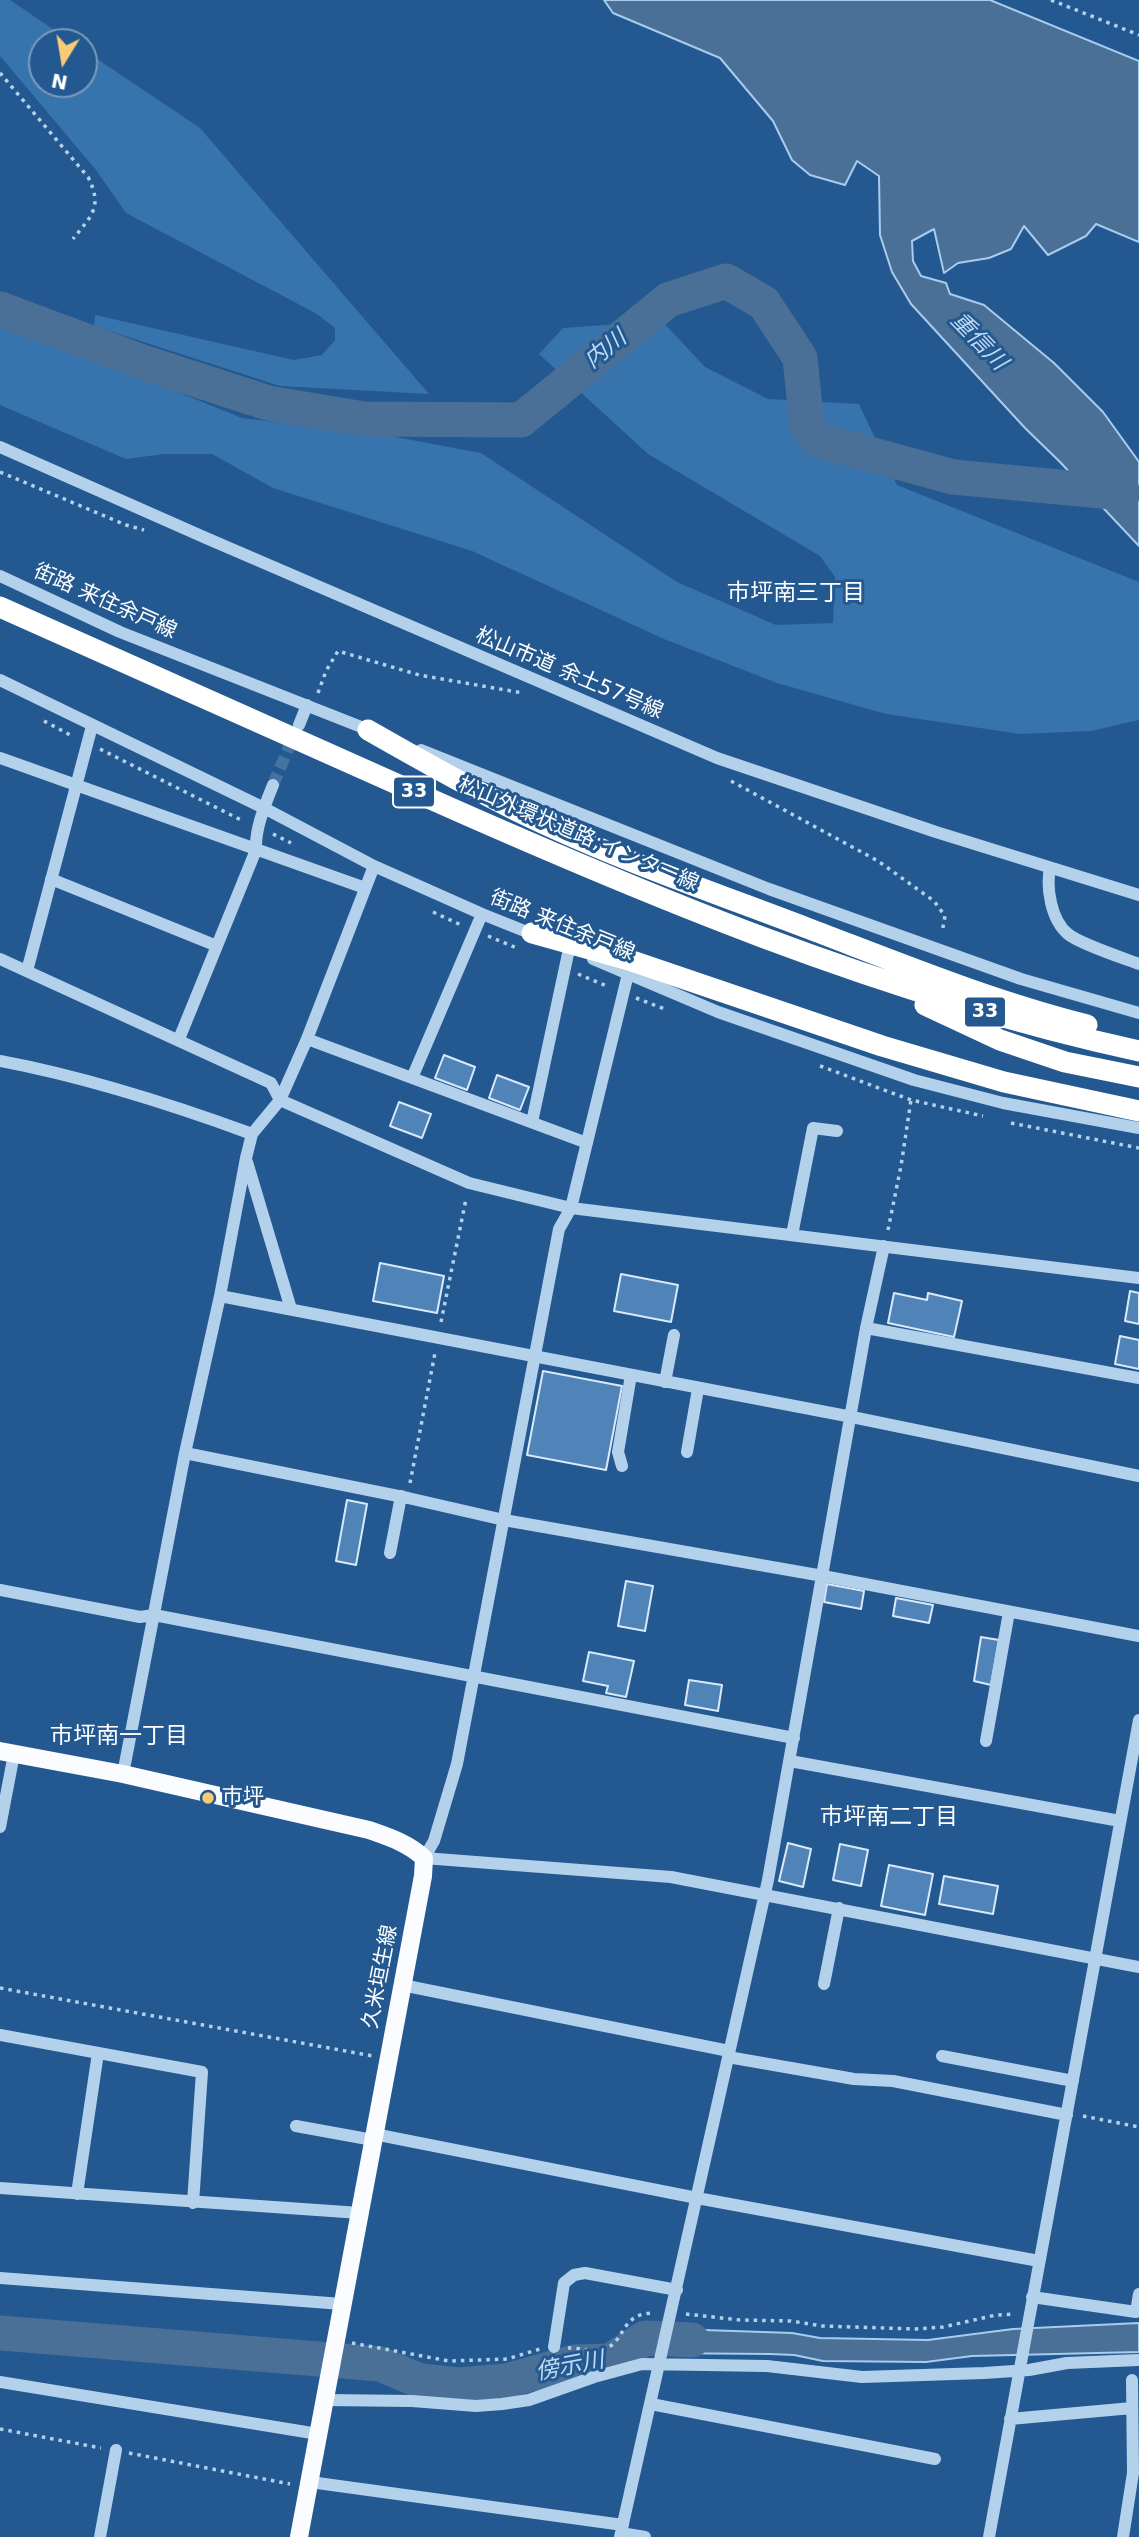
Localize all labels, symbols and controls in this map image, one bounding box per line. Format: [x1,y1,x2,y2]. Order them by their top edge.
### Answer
north arrow [28,28,98,98]
text: N [49,69,69,94]
water label: 重信川 [944,308,1012,376]
water label: 内川 [579,325,633,375]
street label: 街路 来住余戸線 [30,559,180,645]
district label: 市坪南三丁目 [727,580,865,608]
street label: 松山市道 余土57号線 [471,623,667,725]
street label: 松山外環状道路;インター線 [454,773,702,897]
road number: 33 [393,776,435,807]
street label: 街路 来住余戸線 [486,886,638,966]
road number: 33 [964,996,1006,1028]
district label: 市坪南一丁目 [50,1723,188,1751]
place label: 市坪 [222,1785,264,1811]
marker: 市坪 [200,1790,216,1806]
district label: 市坪南二丁目 [820,1804,958,1832]
street label: 久米垣生線 [359,1923,403,2031]
water label: 傍示川 [534,2347,606,2387]

